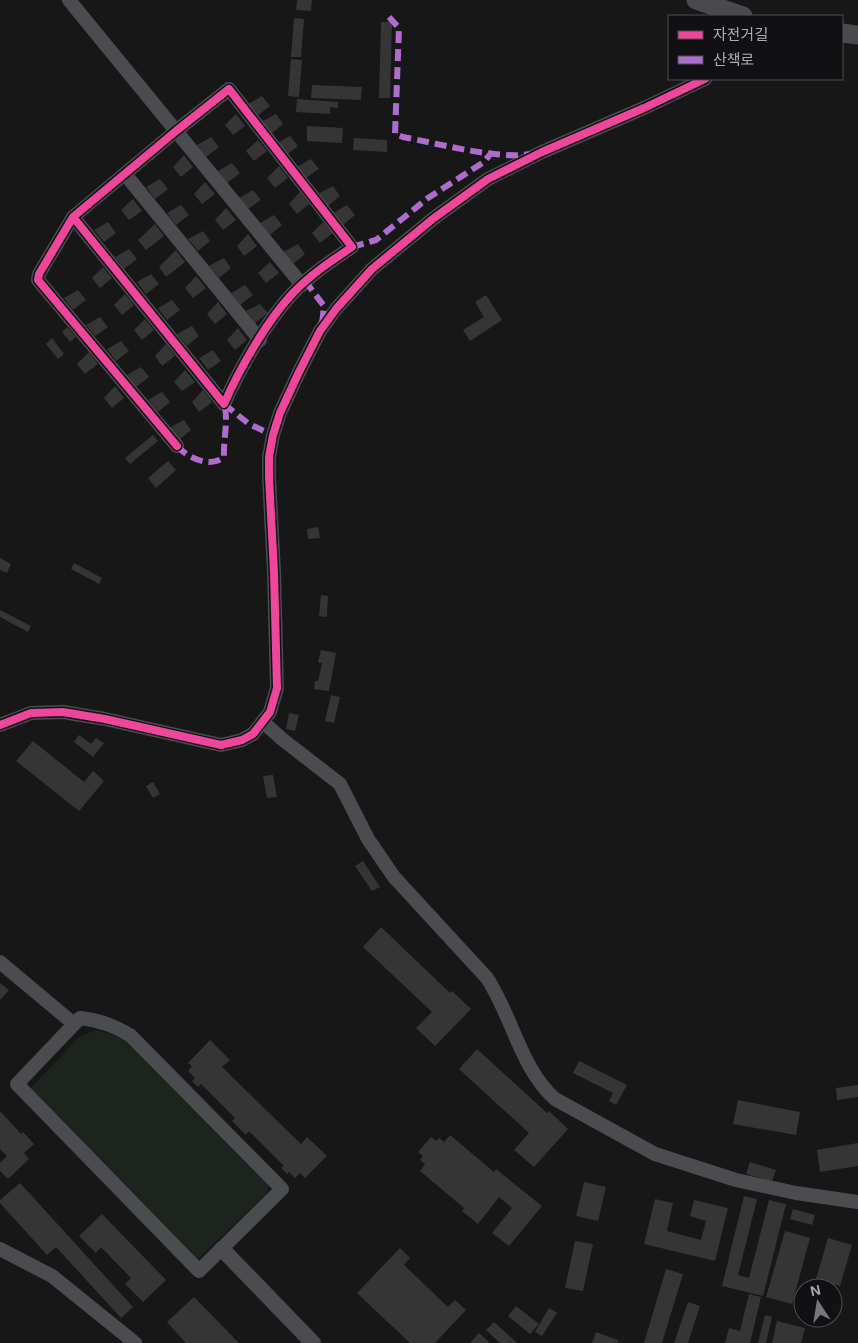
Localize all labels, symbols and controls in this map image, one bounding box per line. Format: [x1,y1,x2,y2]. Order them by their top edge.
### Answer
legend [668,15,843,80]
text: 자전거길 [713,26,768,43]
text: 산책로 [713,51,754,68]
north arrow [793,1278,843,1328]
text: N [809,1281,822,1299]

